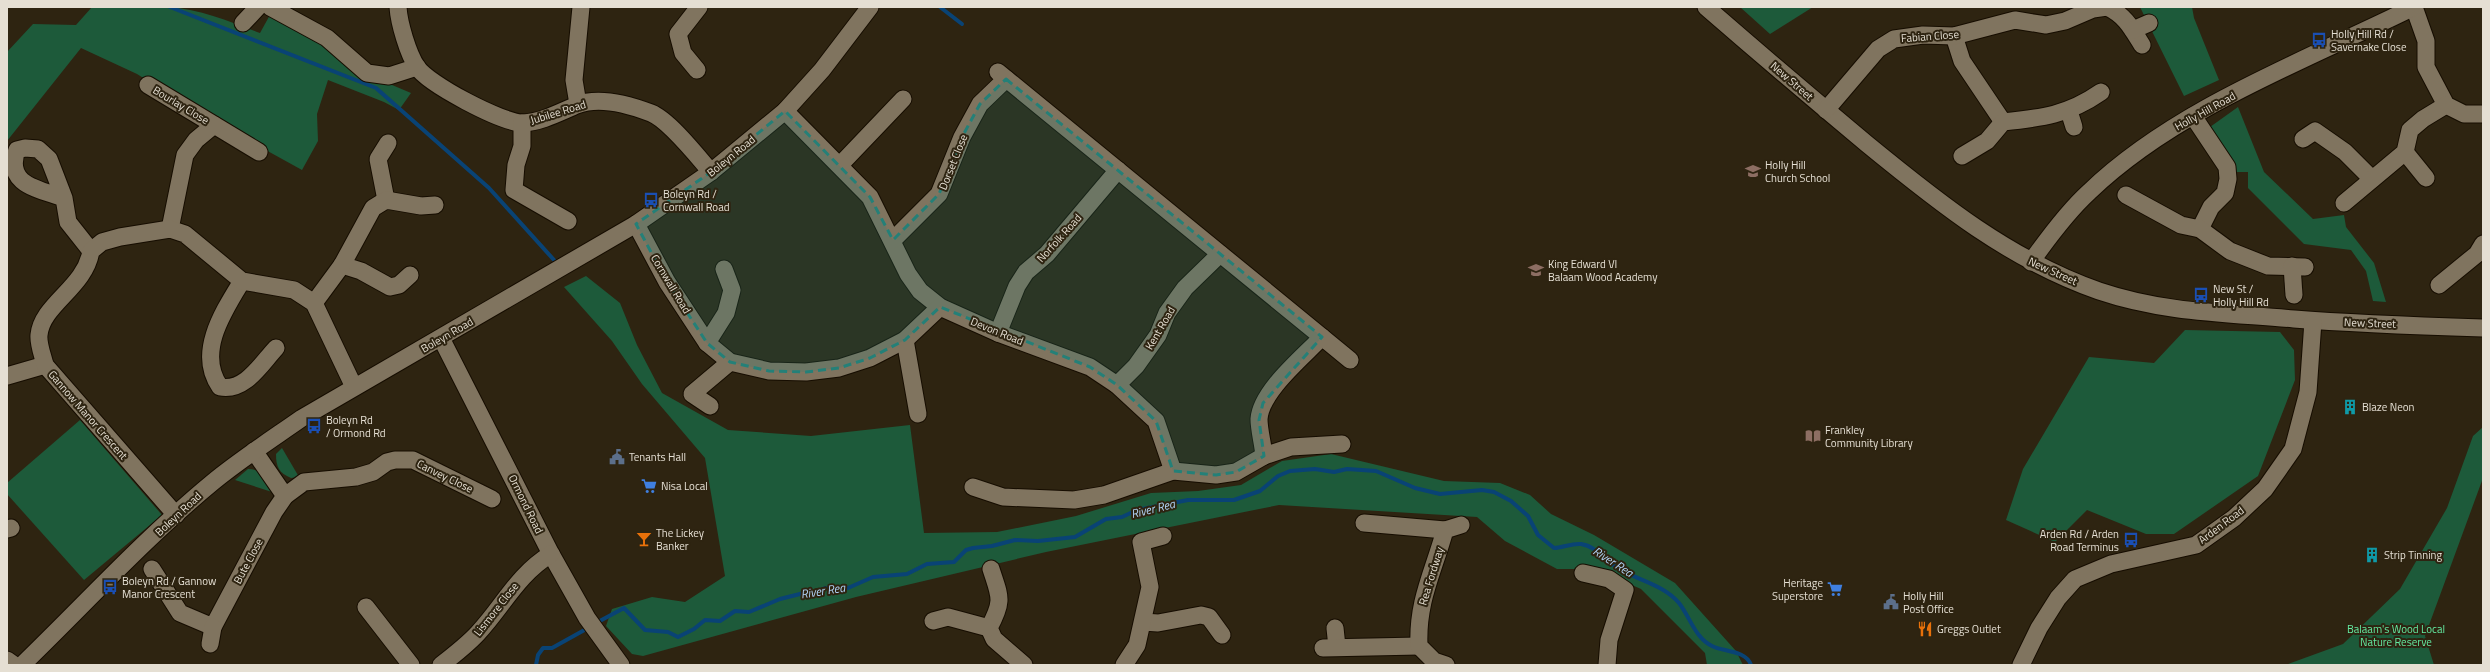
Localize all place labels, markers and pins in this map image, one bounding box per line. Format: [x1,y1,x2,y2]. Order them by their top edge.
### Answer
place label: Holly Hill Rd / Savernake Close [2331,26,2407,55]
bus stop icon: Holly Hill Rd / Savernake Close [2310,31,2328,49]
place label: Holly Hill Church School [1765,157,1830,186]
school or university icon: Holly Hill Church School [1744,162,1762,180]
place label: Boleyn Rd / Cornwall Road [663,186,730,215]
bus stop icon: Boleyn Rd / Cornwall Road [642,191,660,209]
place label: King Edward VI Balaam Wood Academy [1548,256,1658,285]
school or university icon: King Edward VI Balaam Wood Academy [1527,261,1545,279]
place label: New St / Holly Hill Rd [2213,281,2269,310]
bus stop icon: New St / Holly Hill Rd [2192,286,2210,304]
building icon: Blaze Neon [2341,398,2359,416]
place label: Blaze Neon [2362,399,2415,415]
place label: Boleyn Rd / Ormond Rd [326,412,386,441]
bus stop icon: Boleyn Rd / Ormond Rd [305,417,323,435]
place label: Frankley Community Library [1825,422,1913,451]
library icon: Frankley Community Library [1804,427,1822,445]
public building icon: Tenants Hall [608,448,626,466]
place label: Tenants Hall [629,449,686,465]
supermarket icon: Nisa Local [640,477,658,495]
place label: Nisa Local [661,478,708,494]
place label: The Lickey Banker [656,525,705,554]
place label: Arden Rd / Arden Road Terminus [2040,526,2119,555]
bar icon: The Lickey Banker [635,530,653,548]
bus stop icon: Arden Rd / Arden Road Terminus [2122,531,2140,549]
building icon: Strip Tinning [2363,546,2381,564]
place label: Strip Tinning [2384,547,2442,563]
place label: Boleyn Rd / Gannow Manor Crescent [122,573,217,602]
place label: Heritage Superstore [1772,575,1823,604]
bus stop icon: Boleyn Rd / Gannow Manor Crescent [101,578,119,596]
supermarket icon: Heritage Superstore [1826,580,1844,598]
place label: Holly Hill Post Office [1903,588,1954,617]
public building icon: Holly Hill Post Office [1882,593,1900,611]
restaurant icon: Greggs Outlet [1916,620,1934,638]
place label: Greggs Outlet [1937,621,2001,637]

